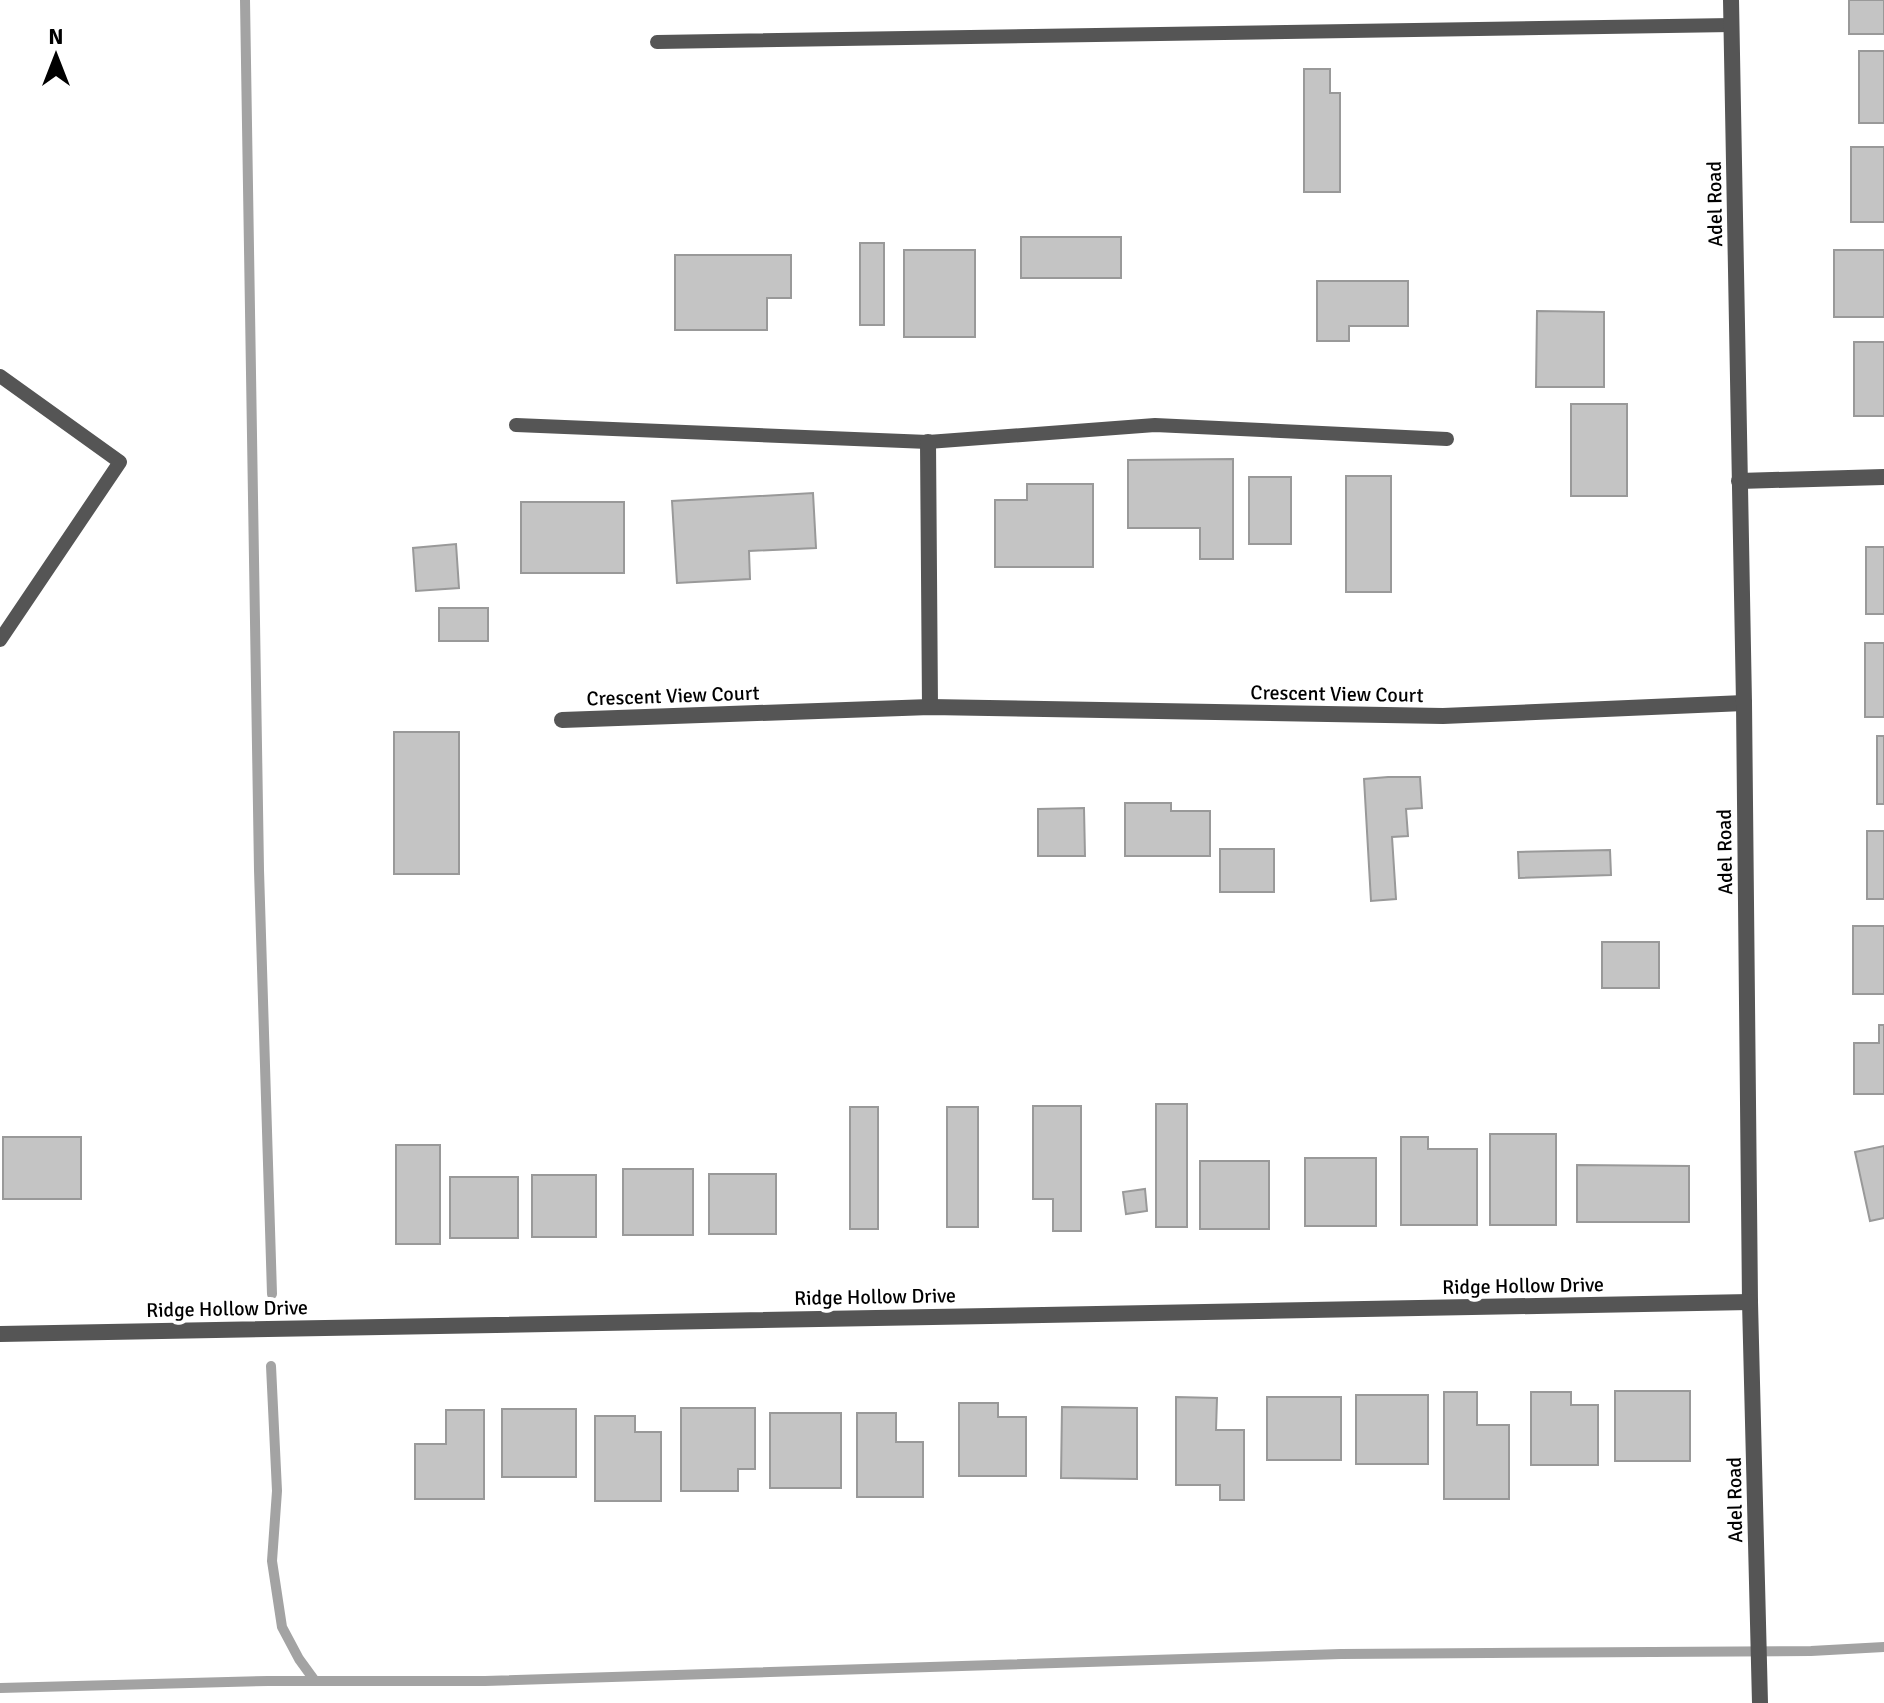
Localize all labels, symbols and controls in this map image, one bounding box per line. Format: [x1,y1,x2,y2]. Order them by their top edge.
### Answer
north arrow [16,16,96,96]
text: N [48,23,64,50]
street label: Adel Road [1702,161,1728,247]
street label: Crescent View Court [586,680,760,712]
street label: Crescent View Court [1250,680,1424,708]
street label: Adel Road [1712,809,1738,895]
street label: Ridge Hollow Drive [1442,1272,1604,1300]
street label: Ridge Hollow Drive [794,1283,956,1311]
street label: Ridge Hollow Drive [146,1295,308,1323]
street label: Adel Road [1722,1457,1748,1543]

